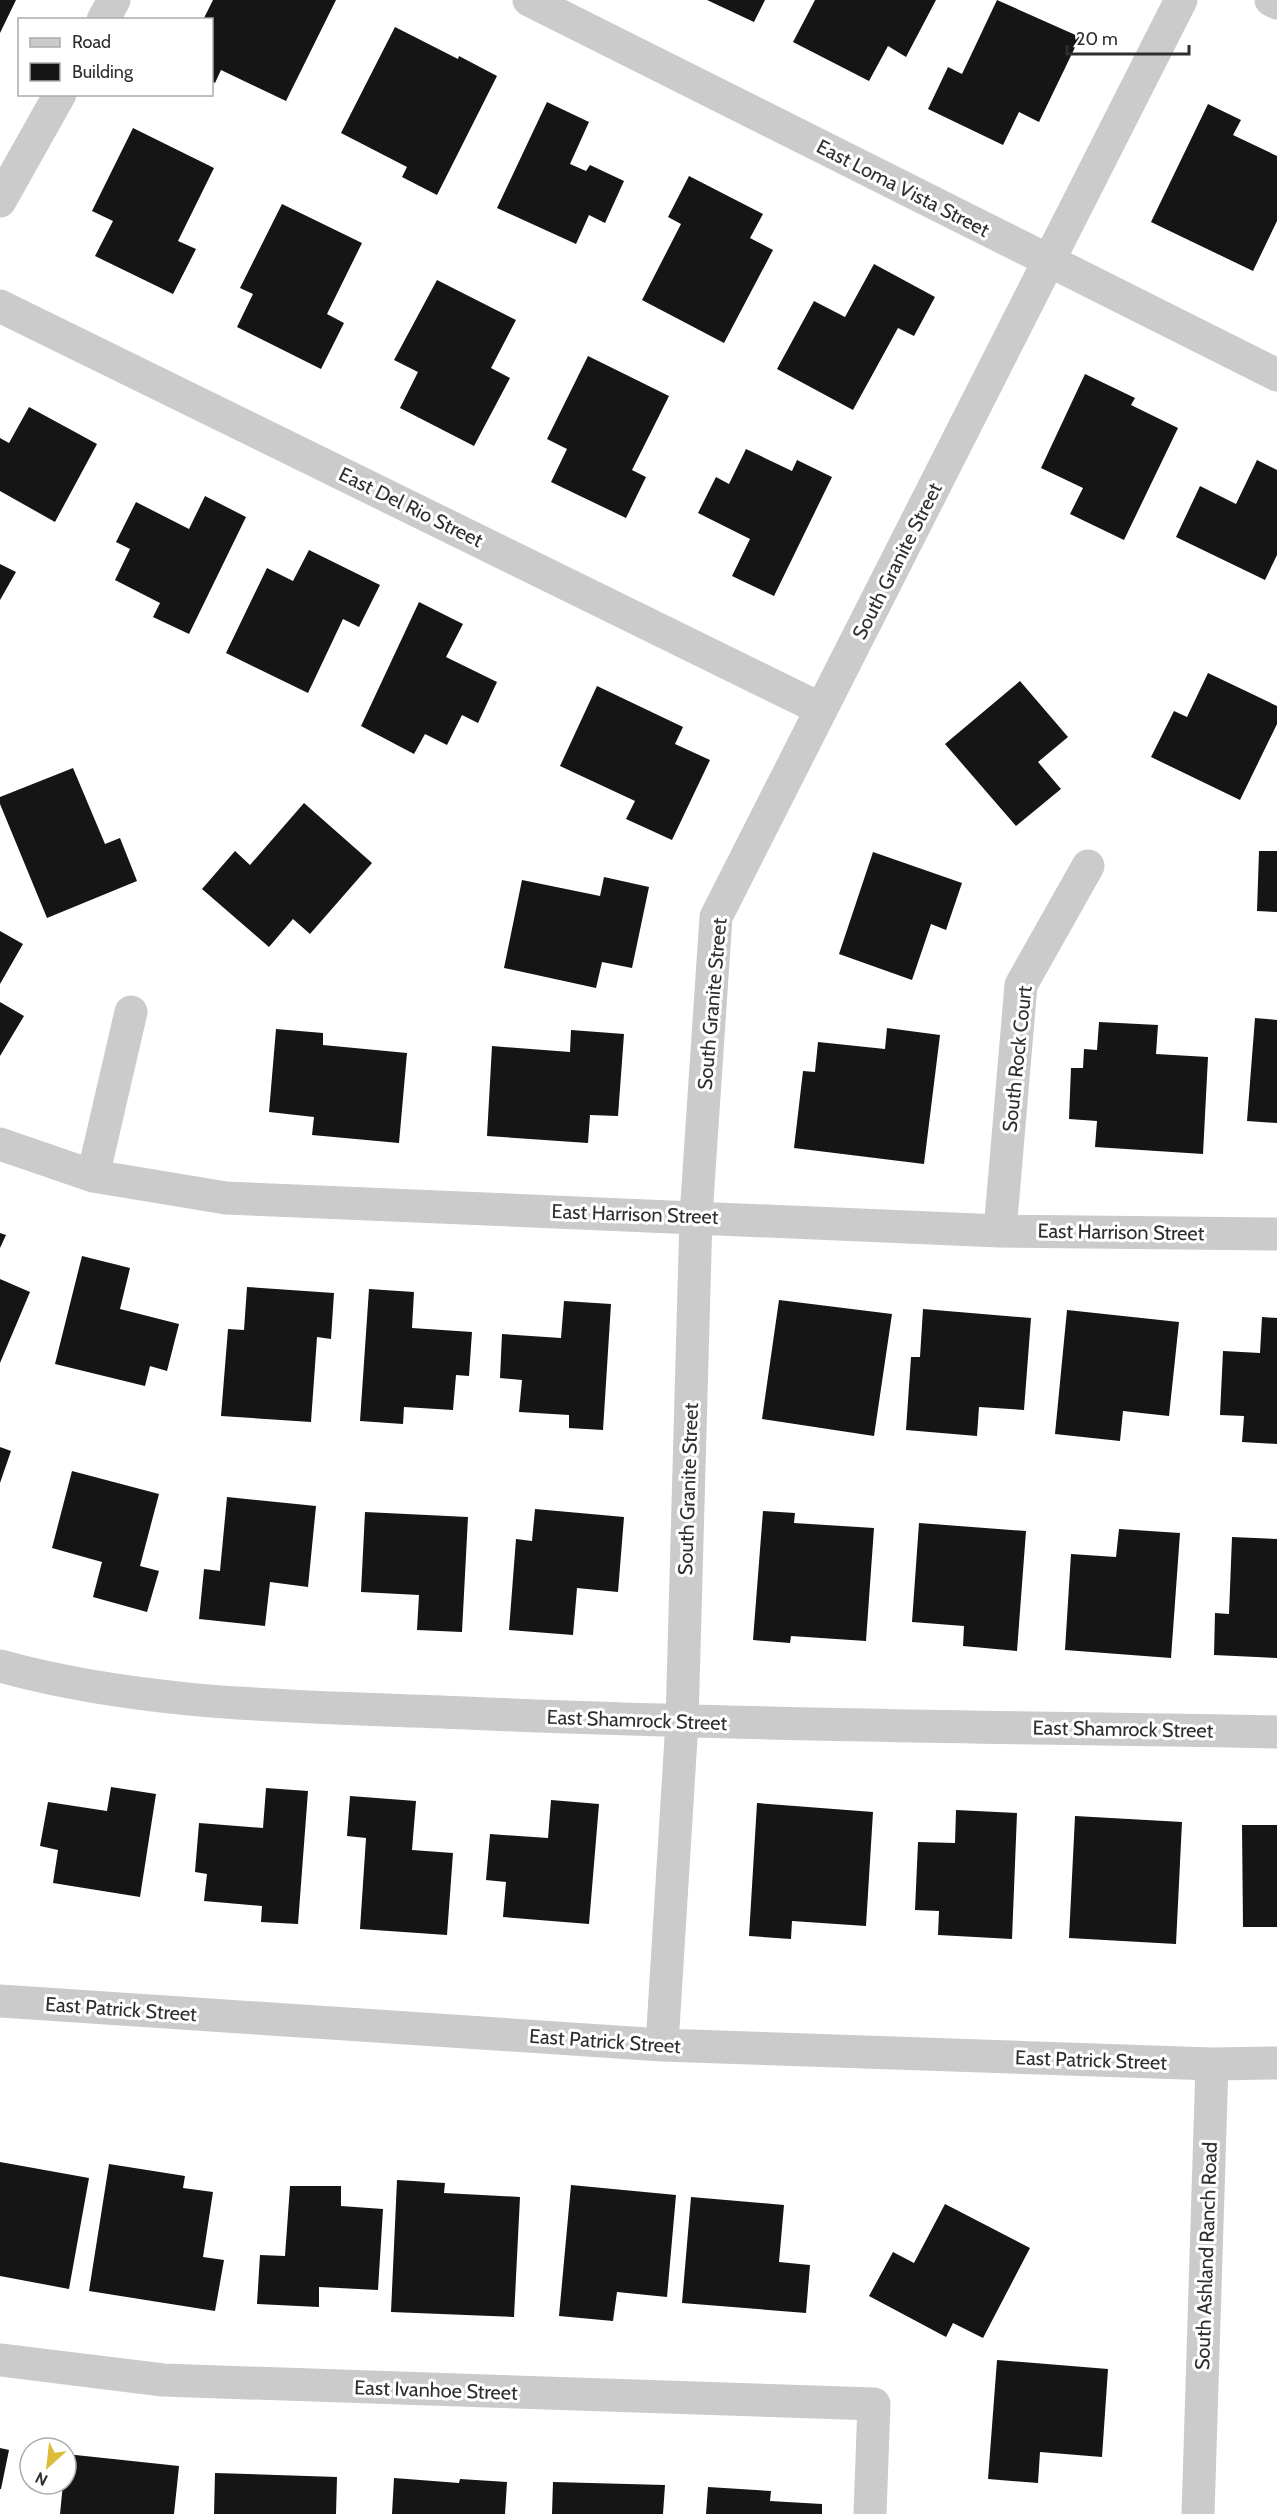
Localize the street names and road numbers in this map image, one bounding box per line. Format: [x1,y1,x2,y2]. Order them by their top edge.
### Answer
street label: East Loma Vista Street [813,134,994,242]
street label: East Del Rio Street [335,462,487,552]
street label: South Granite Street [847,478,947,643]
street label: South Granite Street [693,917,731,1091]
street label: South Rock Court [997,984,1037,1133]
street label: East Harrison Street [551,1199,719,1229]
street label: East Harrison Street [1037,1219,1205,1245]
street label: South Granite Street [673,1402,703,1576]
street label: East Shamrock Street [546,1705,728,1735]
street label: East Shamrock Street [1032,1715,1214,1743]
street label: East Patrick Street [44,1992,198,2026]
street label: East Patrick Street [528,2024,682,2058]
street label: East Patrick Street [1015,2045,1168,2075]
street label: South Ashland Ranch Road [1190,2141,1222,2371]
street label: East Ivanhoe Street [354,2375,518,2405]

